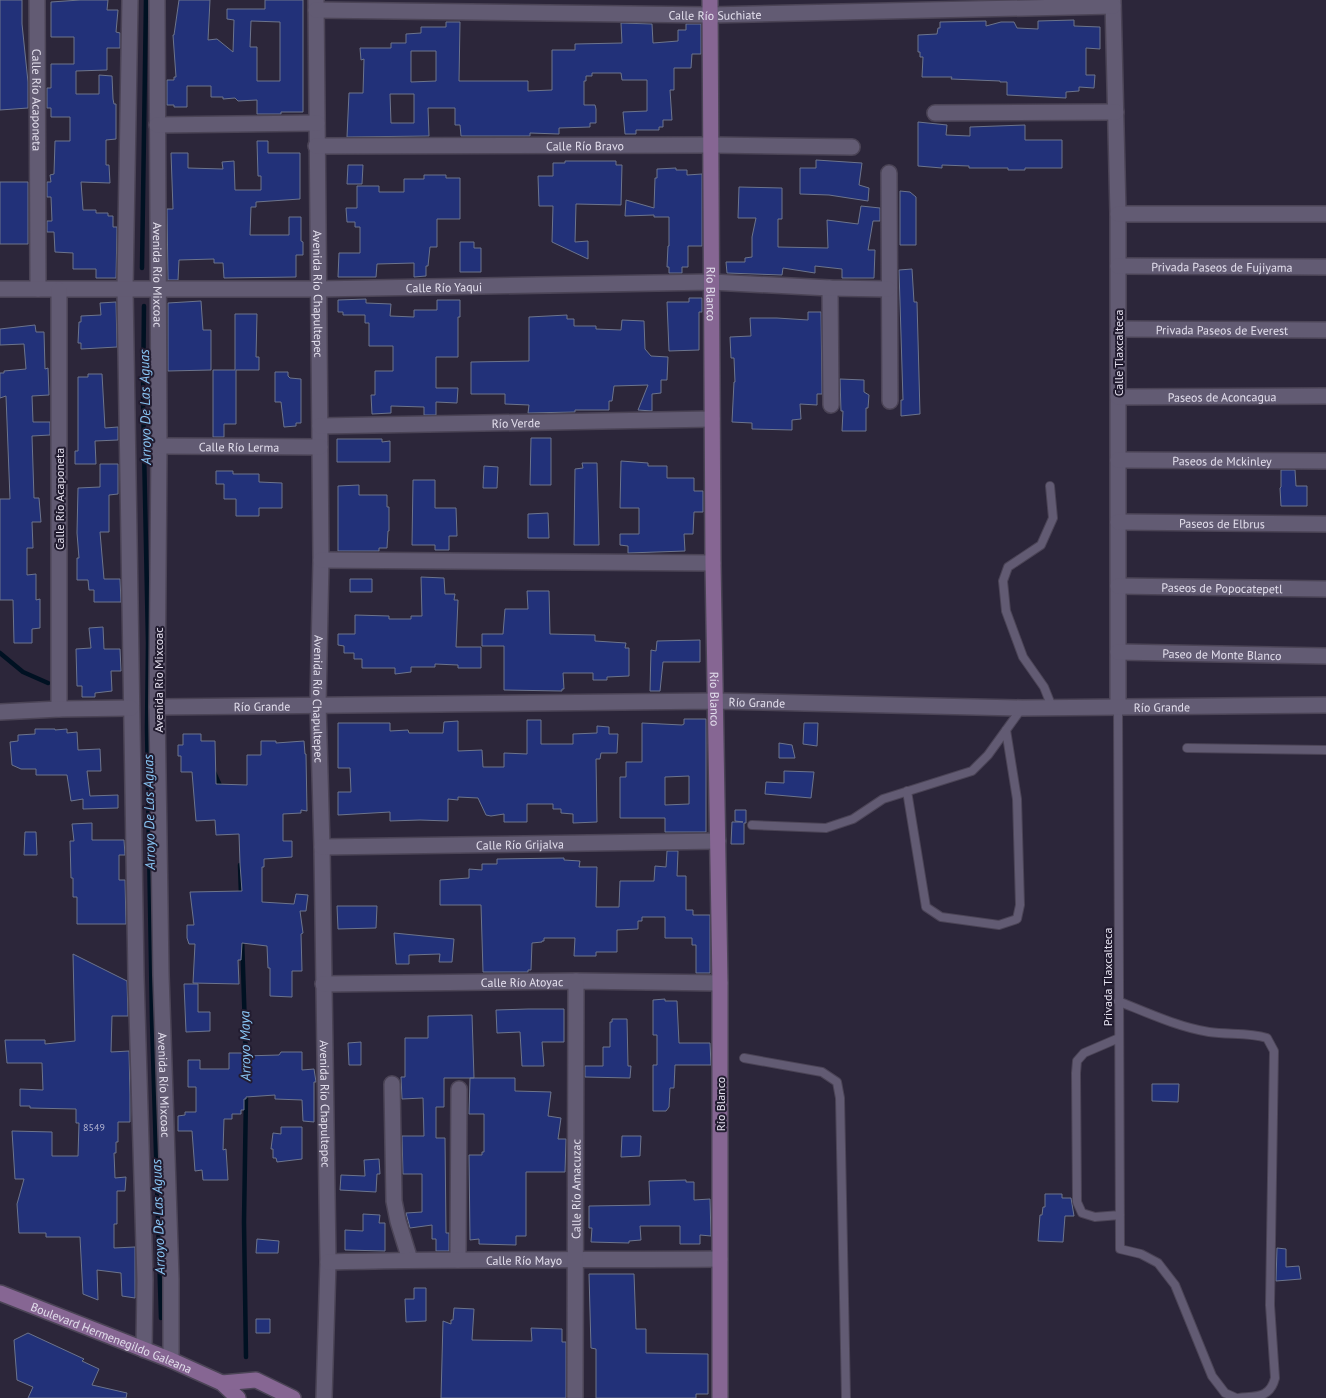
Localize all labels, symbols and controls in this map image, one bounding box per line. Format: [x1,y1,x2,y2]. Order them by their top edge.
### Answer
street label: Calle Río Suchiate [668,6,762,23]
street label: Calle Río Acaponeta [30,49,45,151]
street label: Calle Río Bravo [546,138,624,153]
street label: Avenida Río Mixcoac [150,222,166,328]
street label: Avenida Río Chapultepec [311,230,327,358]
street label: Privada Paseos de Fujiyama [1151,259,1293,274]
street label: Río Blanco [704,267,719,321]
street label: Calle Río Yaqui [406,279,482,295]
street label: Calle Tlaxcalteca [1111,310,1126,396]
street label: Privada Paseos de Everest [1156,322,1288,337]
water label: Arroyo De Las Aguas [135,349,155,466]
street label: Paseos de Aconcagua [1168,389,1276,404]
street label: Río Verde [492,415,540,430]
street label: Calle Río Lerma [199,439,279,454]
street label: Calle Río Acaponeta [52,448,67,550]
street label: Paseos de Mckinley [1172,453,1272,468]
street label: Paseos de Elbrus [1179,515,1265,531]
street label: Paseos de Popocatepetl [1161,579,1283,596]
street label: Avenida Río Mixcoac [151,627,166,733]
street label: Avenida Río Chapultepec [310,635,327,763]
street label: Paseo de Monte Blanco [1162,645,1282,663]
street label: Río Blanco [707,672,723,726]
street label: Río Grande [729,694,785,710]
street label: Río Grande [234,698,290,714]
street label: Río Grande [1134,699,1190,714]
water label: Arroyo De Las Aguas [139,754,159,871]
street label: Calle Río Grijalva [476,836,564,852]
street label: Privada Tlaxcalteca [1100,928,1115,1026]
street label: Calle Río Atoyac [481,974,564,990]
water label: Arroyo Maya [235,1011,255,1082]
street label: Avenida Río Mixcoac [155,1032,174,1138]
street label: Avenida Río Chapultepec [317,1040,334,1168]
street label: Río Blanco [713,1077,728,1131]
house number: 8549 [83,1121,105,1134]
street label: Calle Río Amacuzac [568,1138,583,1239]
water label: Arroyo De Las Aguas [147,1158,169,1276]
street label: Calle Río Mayo [486,1252,562,1267]
street label: Boulevard Hermenegildo Galeana [29,1298,195,1376]

